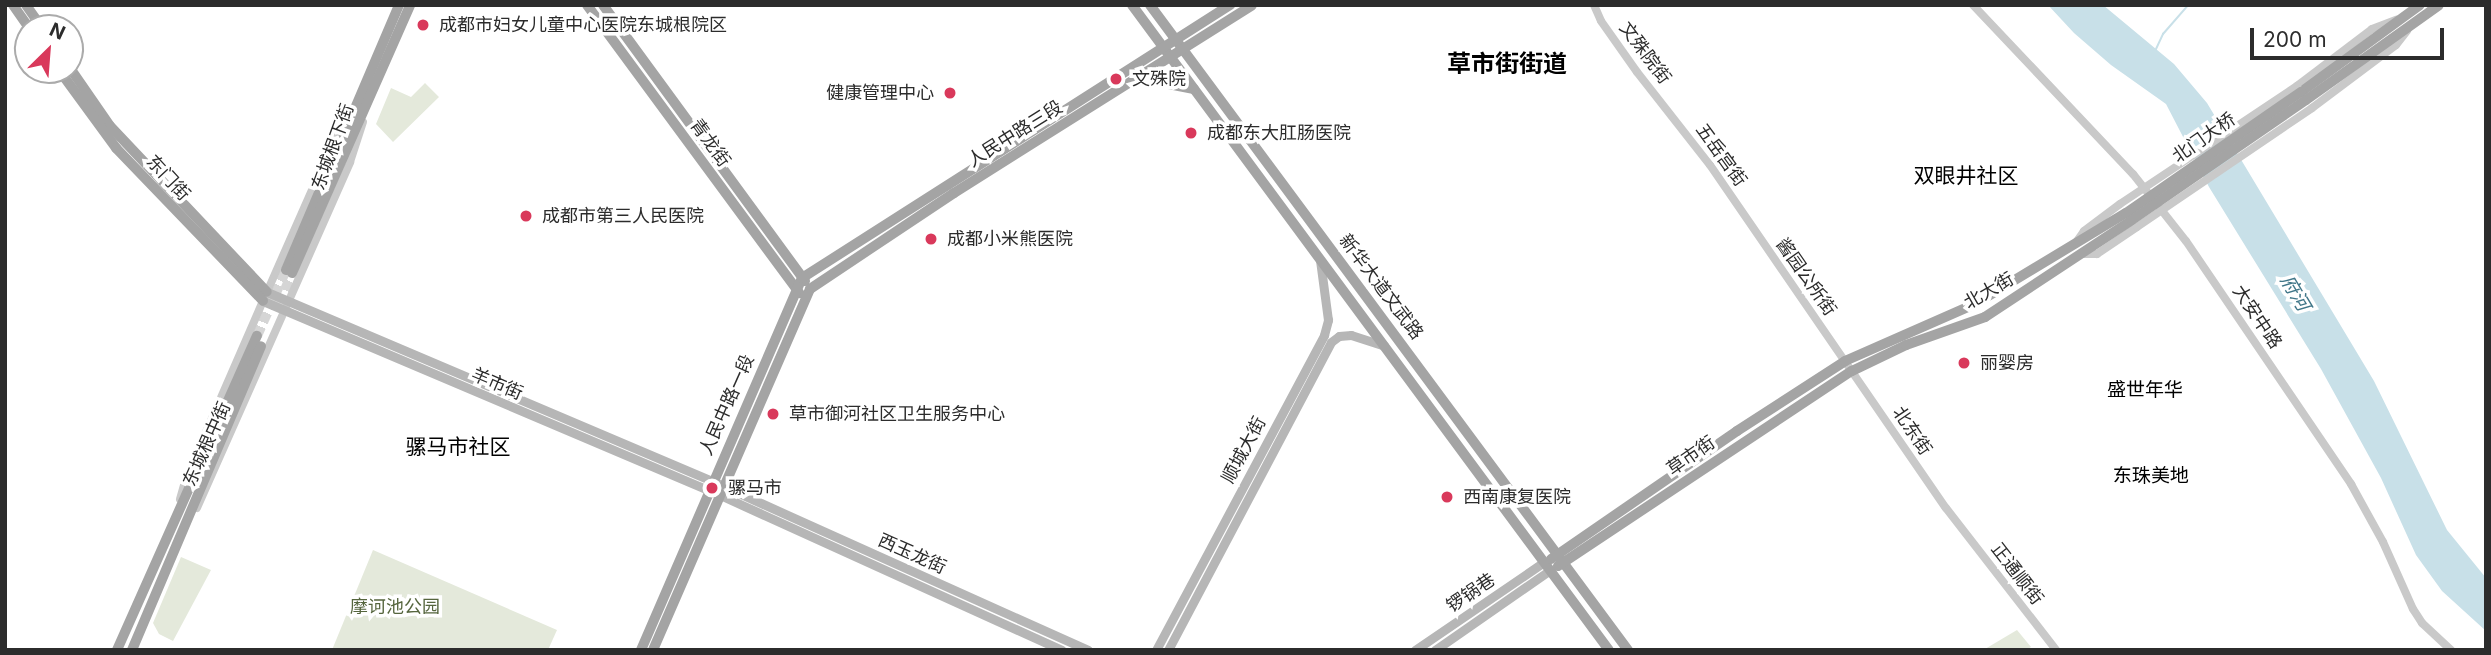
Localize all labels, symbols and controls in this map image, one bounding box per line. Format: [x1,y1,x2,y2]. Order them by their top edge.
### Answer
north arrow [14,14,84,84]
place label: 成都市妇女儿童中心医院东城根院区 [439,14,727,36]
scale bar [2253,14,2447,58]
marker: 成都市妇女儿童中心医院东城根院区 [413,15,433,35]
text: N [46,18,69,45]
street label: 文殊院街 [1615,18,1675,88]
text: 200 m [2263,27,2327,52]
district label: 草市街街道 [1447,50,1567,78]
place label: 文殊院 [1132,68,1186,90]
marker: 文殊院 [1106,69,1126,89]
place label: 健康管理中心 [826,82,934,104]
marker: 健康管理中心 [940,83,960,103]
street label: 人民中路三段 [963,96,1067,172]
street label: 东城根下街 [307,101,359,193]
street label: 北门大桥 [2168,109,2240,167]
street label: 青龙街 [685,115,735,171]
street label: 五岳宫街 [1691,120,1751,190]
place label: 成都东大肛肠医院 [1207,122,1351,144]
marker: 成都东大肛肠医院 [1181,123,1201,143]
street label: 东门街 [142,151,194,205]
district label: 双眼井社区 [1914,163,2018,189]
place label: 成都市第三人民医院 [542,205,704,227]
marker: 成都市第三人民医院 [516,206,536,226]
place label: 成都小米熊医院 [947,228,1073,250]
marker: 成都小米熊医院 [921,229,941,249]
street label: 新华大道文武路 [1334,230,1428,344]
street label: 酱园公所街 [1771,234,1841,320]
street label: 北大街 [1960,268,2018,314]
water label: 府河 [2275,271,2315,315]
street label: 大安中路 [2228,281,2286,353]
street label: 人民中路一段 [695,351,759,459]
place label: 丽婴房 [1980,352,2034,374]
marker: 丽婴房 [1954,353,1974,373]
street label: 羊市街 [468,364,526,404]
district label: 盛世年华 [2107,379,2183,401]
street label: 东城根中街 [179,398,235,490]
place label: 草市御河社区卫生服务中心 [789,403,1005,425]
street label: 北东街 [1888,403,1936,459]
marker: 草市御河社区卫生服务中心 [763,404,783,424]
street label: 顺城大街 [1218,413,1270,487]
street label: 草市街 [1663,432,1719,480]
district label: 骡马市社区 [406,434,510,460]
district label: 东珠美地 [2113,465,2189,487]
place label: 骡马市 [728,477,782,499]
marker: 骡马市 [702,478,722,498]
place label: 西南康复医院 [1463,486,1571,508]
marker: 西南康复医院 [1437,487,1457,507]
street label: 西玉龙街 [875,529,949,579]
street label: 正通顺街 [1986,539,2048,609]
street label: 锣锅巷 [1443,569,1499,617]
park label: 摩诃池公园 [350,596,440,618]

